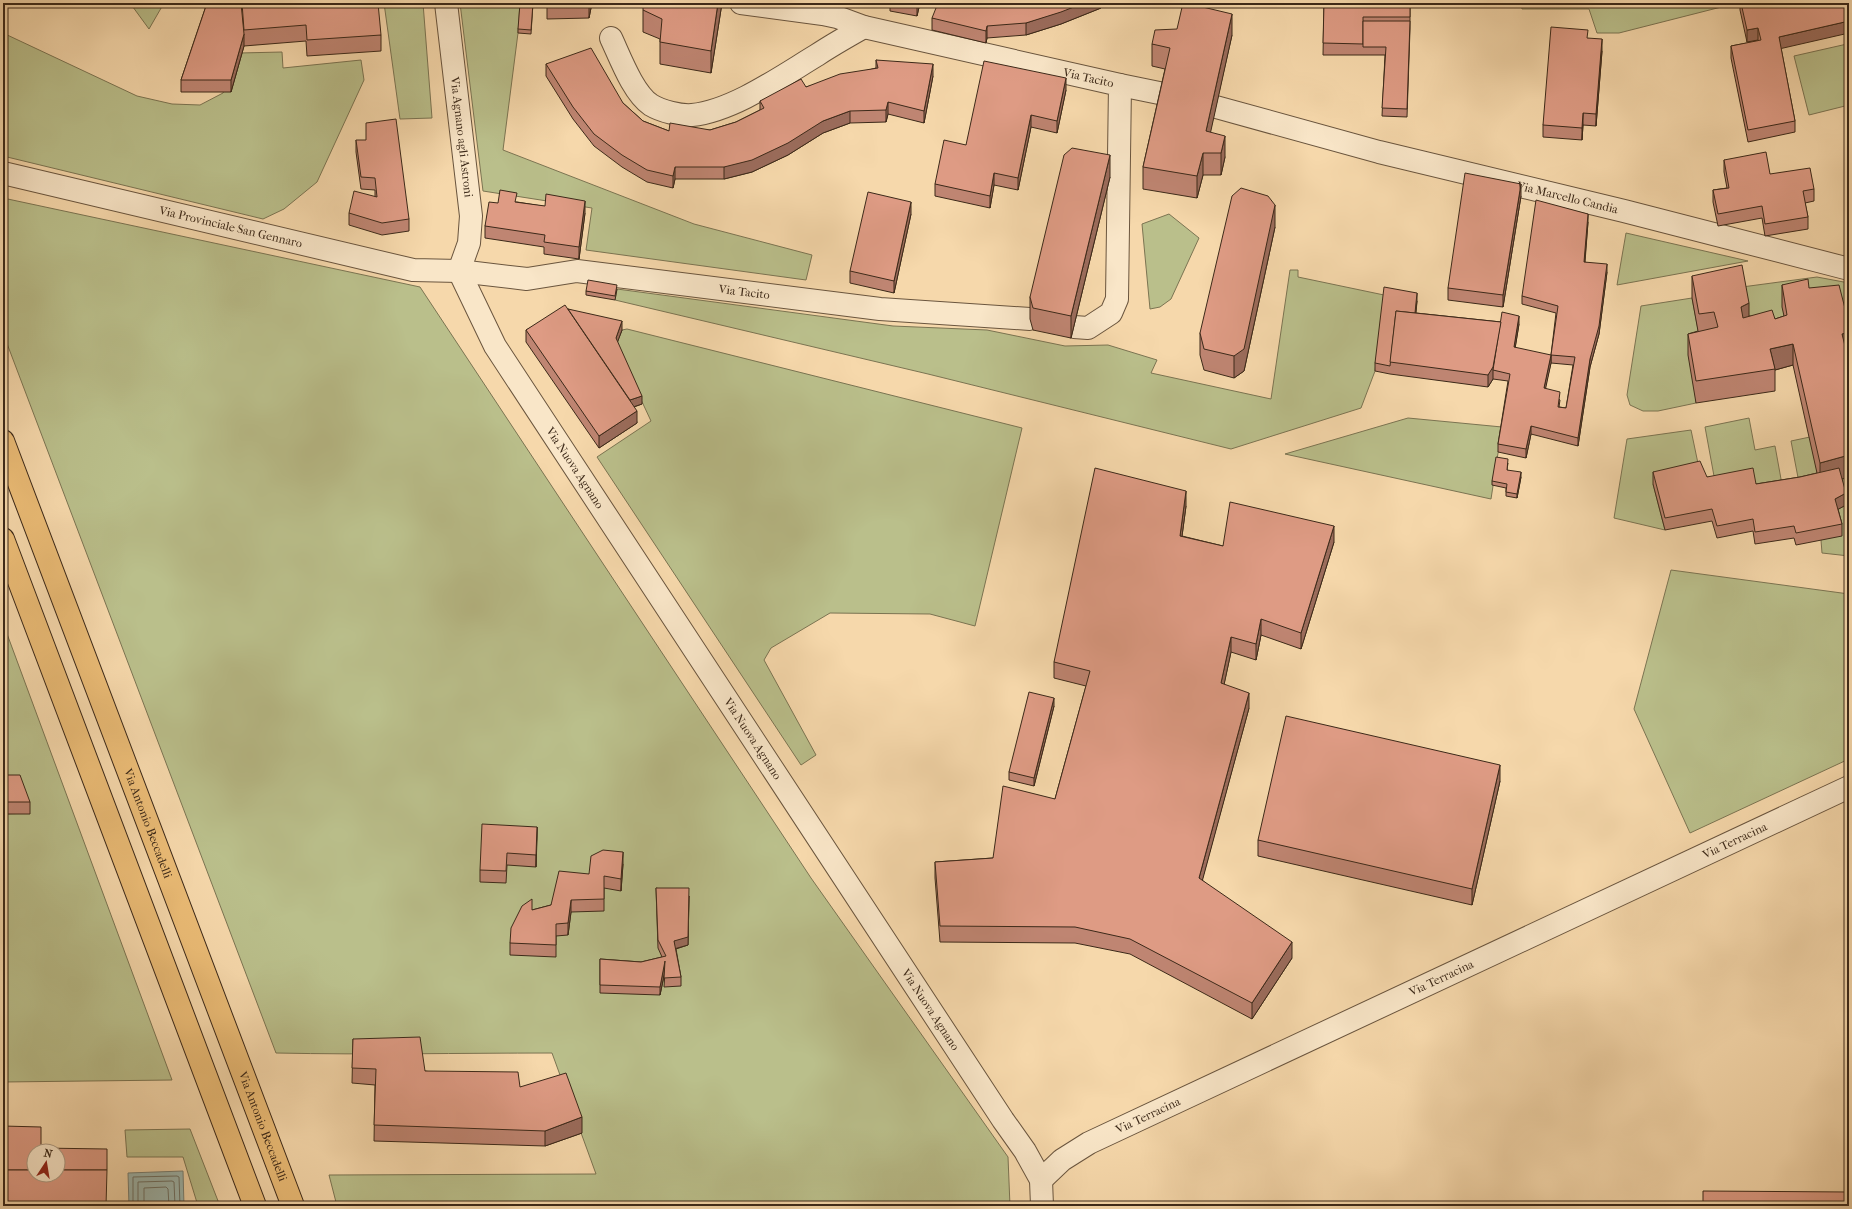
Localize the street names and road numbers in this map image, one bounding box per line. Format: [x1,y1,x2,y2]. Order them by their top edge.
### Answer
street label: Via Tacito [1061,65,1115,90]
street label: Via Agnano agli Astroni [448,75,476,199]
street label: Via Marcello Candia [1514,178,1620,216]
street label: Via Provinciale San Gennaro [157,203,304,251]
street label: Via Tacito [717,282,771,302]
street label: Via Nuova Agnano [543,424,607,511]
street label: Via Nuova Agnano [720,694,785,782]
street label: Via Antonio Beccadelli [121,766,175,881]
street label: Via Terracina [1699,819,1770,862]
street label: Via Terracina [1406,957,1476,999]
street label: Via Nuova Agnano [898,965,962,1053]
street label: Via Antonio Beccadelli [235,1069,290,1184]
street label: Via Terracina [1113,1094,1183,1137]

